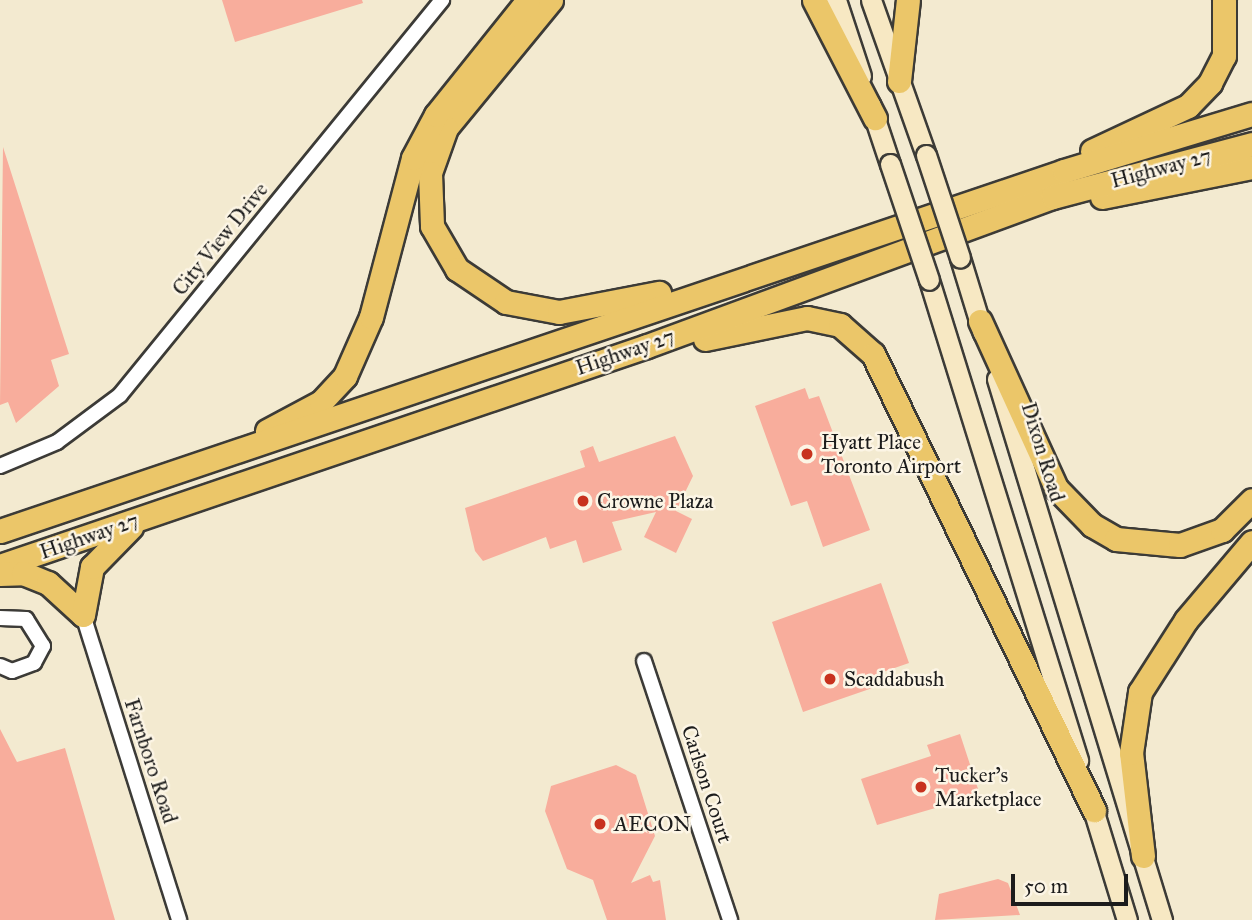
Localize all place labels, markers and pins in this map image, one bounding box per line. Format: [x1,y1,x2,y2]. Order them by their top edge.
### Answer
place label: Hyatt Place Toronto Airport [821,429,961,479]
marker: Hyatt Place Toronto Airport [799,446,815,462]
place label: Crowne Plaza [597,488,713,514]
marker: Crowne Plaza [575,493,591,509]
place label: Scaddabush [844,666,944,692]
marker: Scaddabush [822,671,838,687]
place label: Tucker's Marketplace [935,762,1042,812]
marker: Tucker's Marketplace [913,779,929,795]
place label: AECON [614,811,691,837]
marker: AECON [592,816,608,832]

